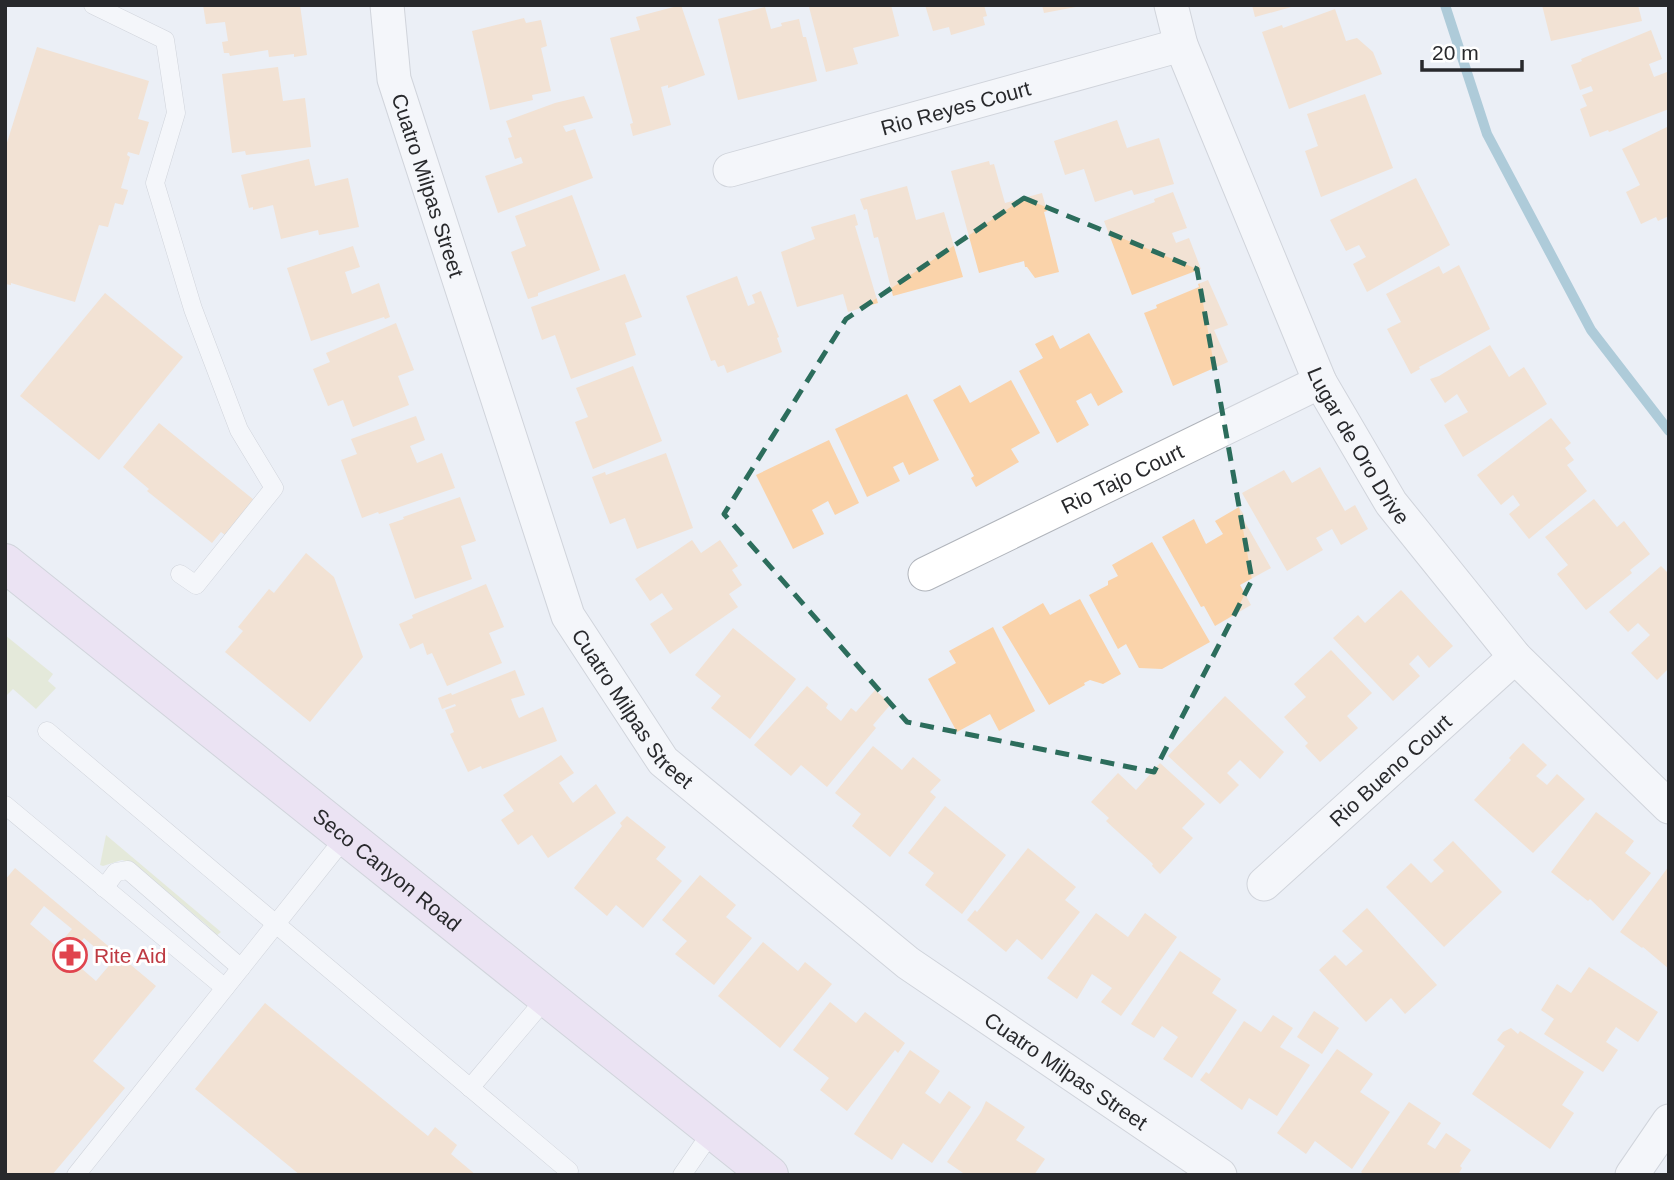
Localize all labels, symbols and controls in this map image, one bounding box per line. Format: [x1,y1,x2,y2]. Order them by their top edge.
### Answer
scale bar [1422,28,1522,72]
text: 20 m [1432,41,1479,64]
street label: Rio Reyes Court [878,76,1033,139]
street label: Cuatro Milpas Street [388,91,469,280]
street label: Lugar de Oro Drive [1304,364,1415,528]
street label: Rio Tajo Court [1057,439,1187,518]
street label: Cuatro Milpas Street [568,624,698,793]
street label: Rio Bueno Court [1325,709,1456,831]
street label: Seco Canyon Road [309,803,466,935]
pharmacy icon: Rite Aid [51,936,89,974]
place label: Rite Aid [94,944,166,967]
street label: Cuatro Milpas Street [981,1007,1152,1134]

